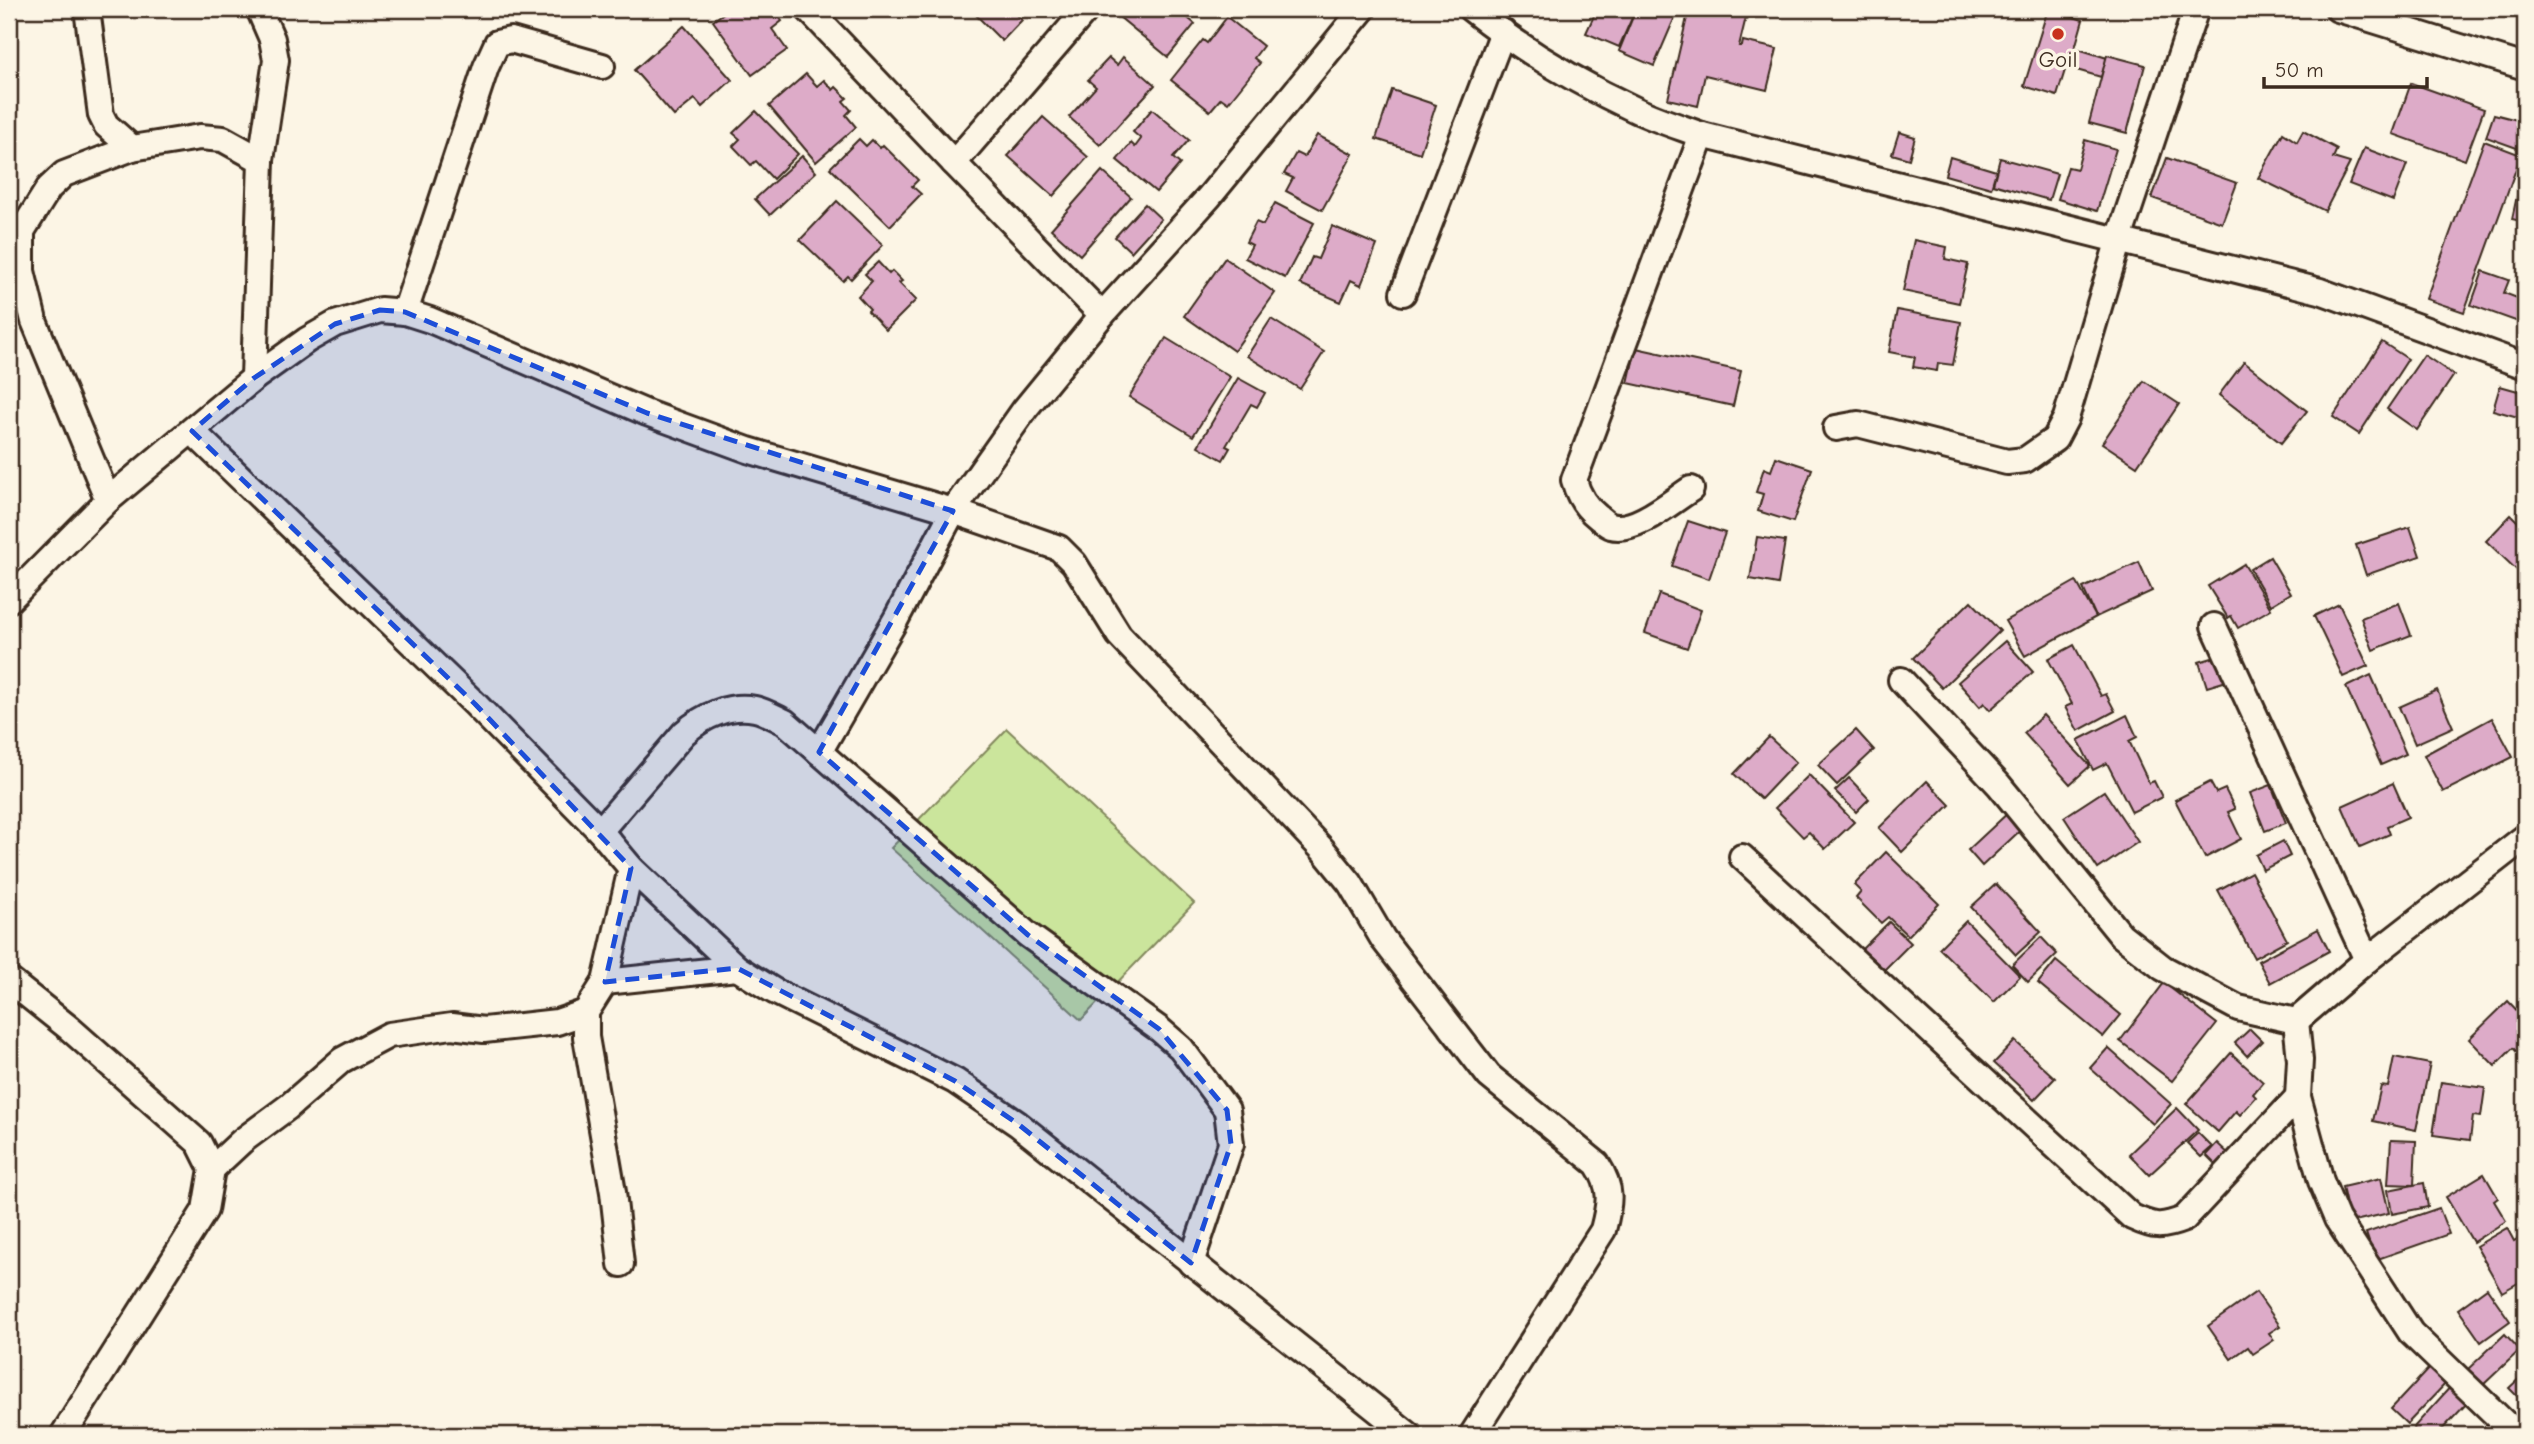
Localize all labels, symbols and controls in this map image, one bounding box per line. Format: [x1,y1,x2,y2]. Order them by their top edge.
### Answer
marker: Goil [2050,26,2066,42]
place label: Goil [2039,46,2077,73]
scale bar [2264,46,2427,90]
text: 50 m [2275,58,2324,82]

